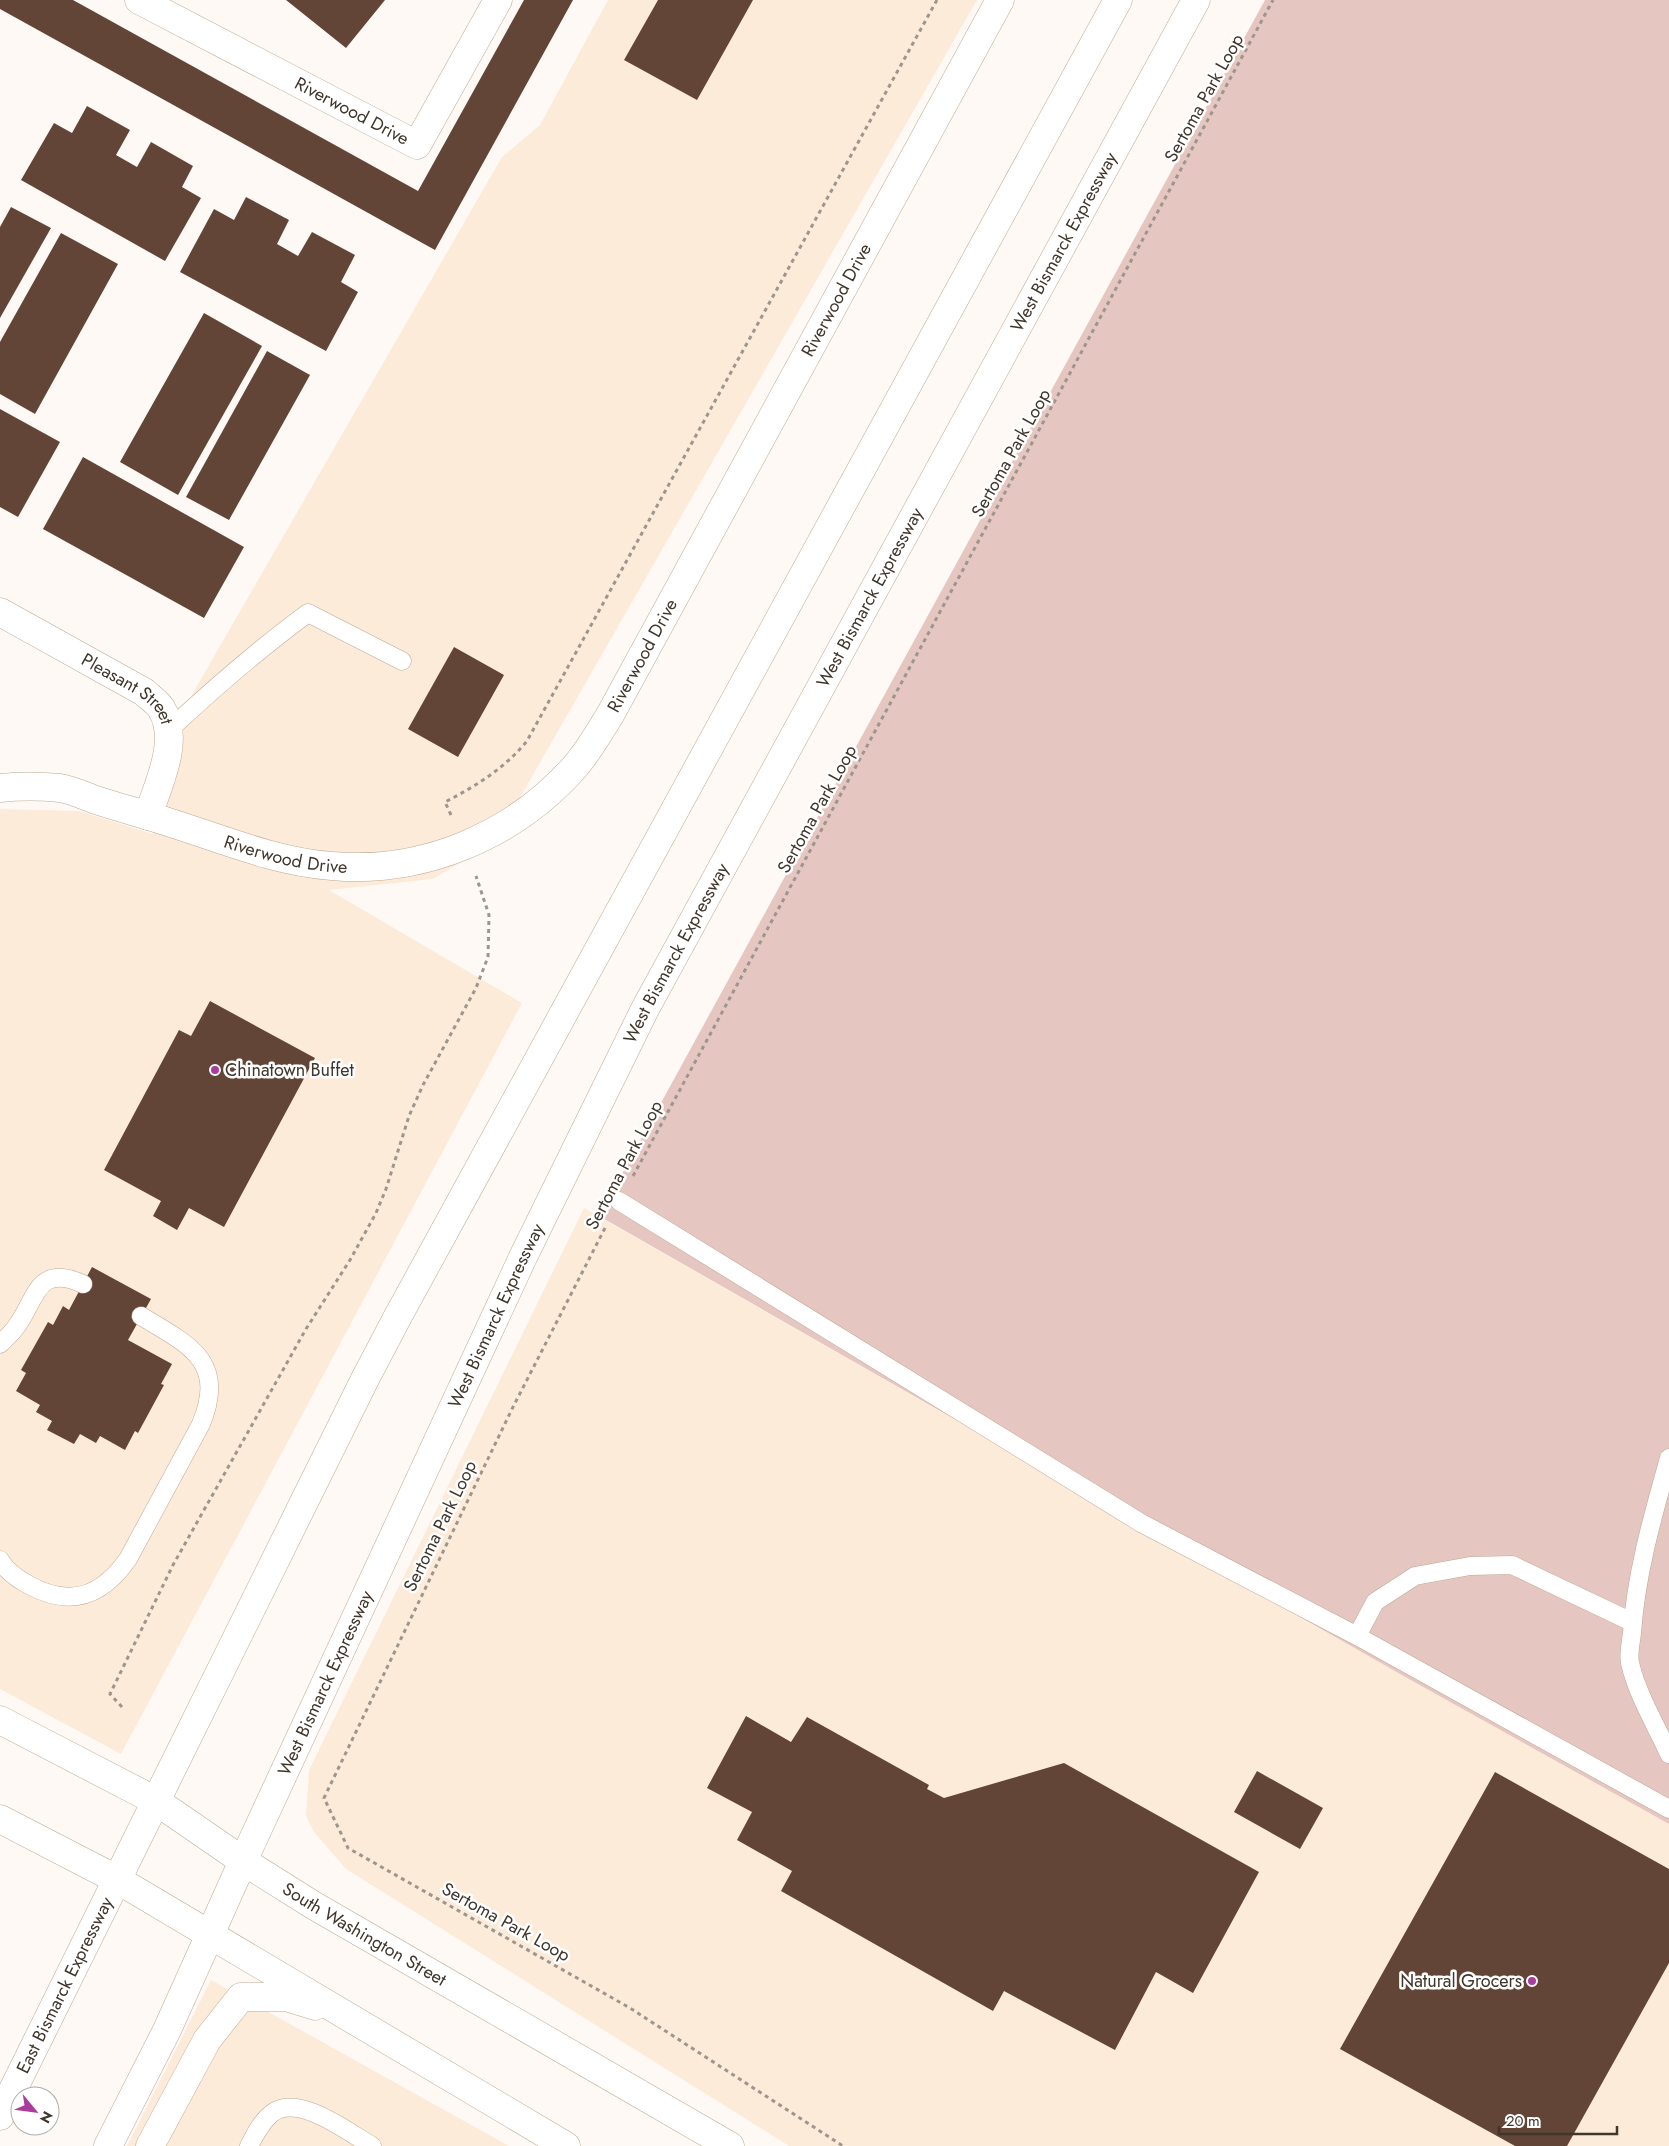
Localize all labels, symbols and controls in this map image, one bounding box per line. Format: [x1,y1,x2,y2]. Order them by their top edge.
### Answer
street label: Sertoma Park Loop [1158,29,1250,167]
street label: Riverwood Drive [290,70,414,152]
street label: West Bismarck Expressway [1004,147,1124,337]
street label: Riverwood Drive [795,239,878,361]
street label: Sertoma Park Loop [965,384,1057,522]
street label: West Bismarck Expressway [810,503,929,692]
street label: Riverwood Drive [601,594,684,717]
street label: Pleasant Street [77,647,180,728]
street label: Sertoma Park Loop [771,740,863,878]
street label: Riverwood Drive [221,829,348,880]
street label: West Bismarck Expressway [617,858,735,1048]
place label: Chinatown Buffet [225,1057,355,1083]
marker: Chinatown Buffet [209,1064,221,1076]
street label: Sertoma Park Loop [579,1096,669,1234]
street label: West Bismarck Expressway [442,1219,551,1413]
street label: Sertoma Park Loop [397,1456,483,1596]
street label: West Bismarck Expressway [271,1586,380,1780]
street label: South Washington Street [277,1876,452,1993]
street label: Sertoma Park Loop [437,1876,575,1968]
street label: East Bismarck Expressway [10,1892,120,2078]
place label: Natural Grocers [1400,1968,1522,1994]
marker: Natural Grocers [1526,1975,1538,1987]
north arrow [10,2086,60,2136]
scale bar [1499,2104,1616,2136]
text: N [35,2108,58,2127]
text: 20 m [1506,2110,1540,2132]

